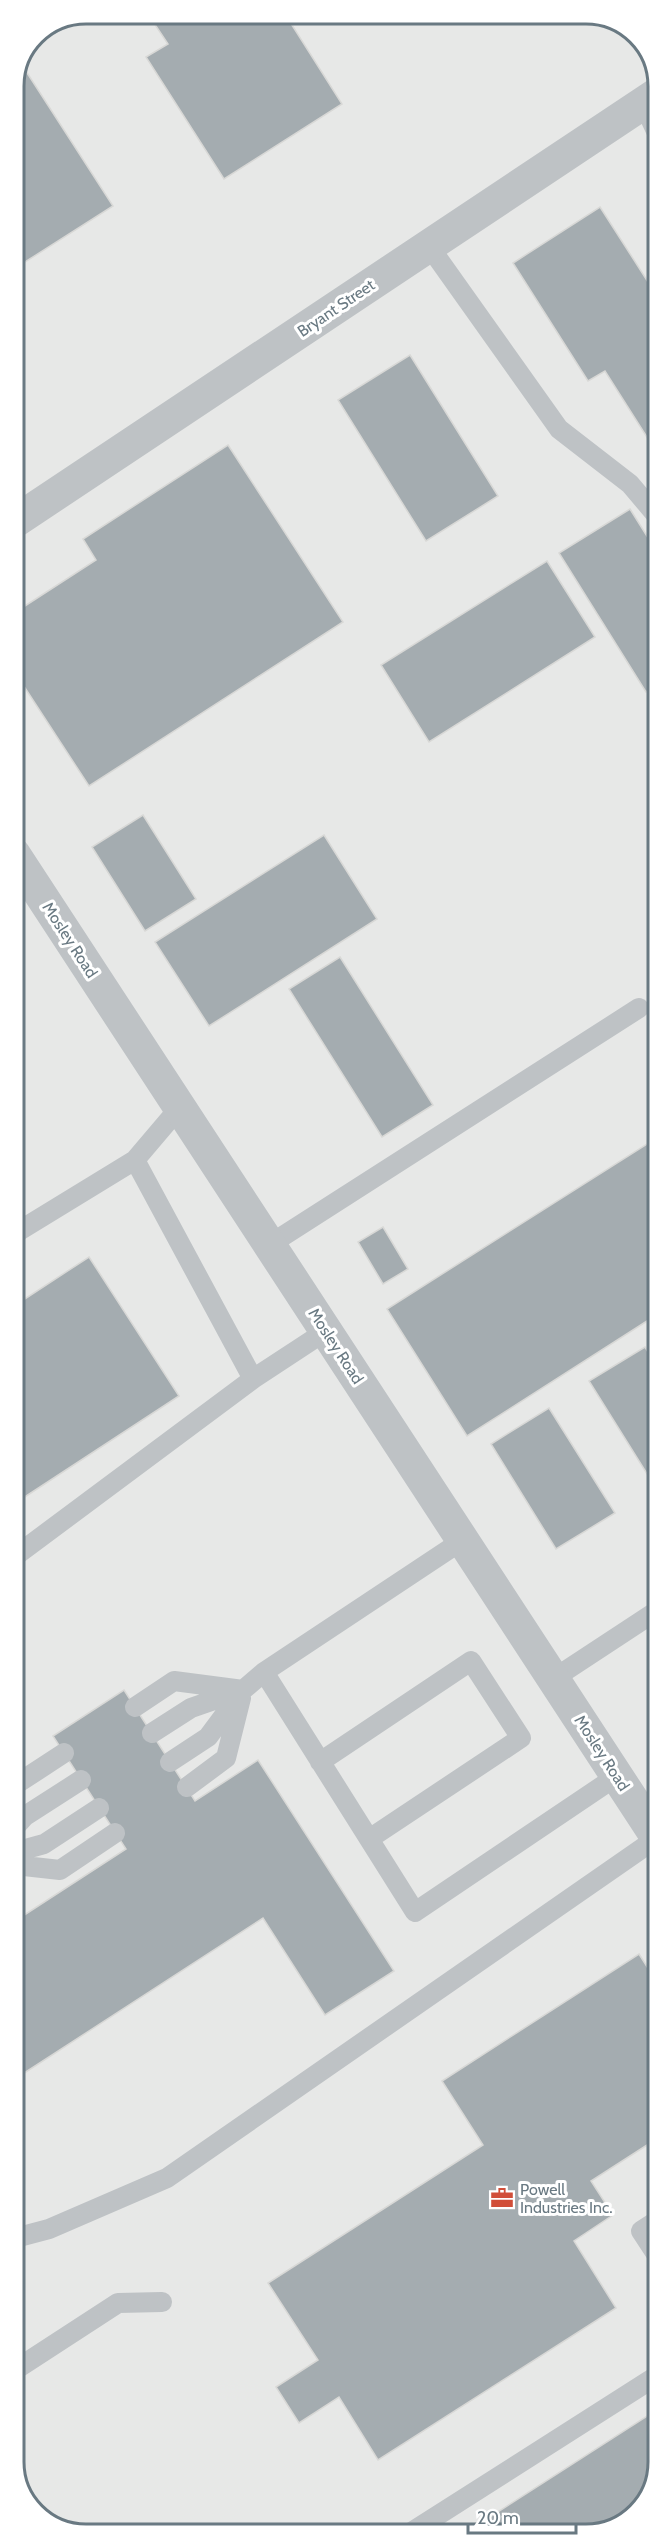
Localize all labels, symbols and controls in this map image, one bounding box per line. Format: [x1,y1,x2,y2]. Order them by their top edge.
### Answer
street label: Bryant Street [294,275,379,341]
street label: Mosley Road [38,899,102,981]
street label: Mosley Road [304,1305,368,1387]
street label: Mosley Road [570,1712,634,1794]
place label: Powell Industries Inc. [520,2180,613,2217]
office icon: Powell Industries Inc. [489,2185,515,2211]
scale bar [468,2497,576,2535]
text: 20 m [477,2507,519,2529]

